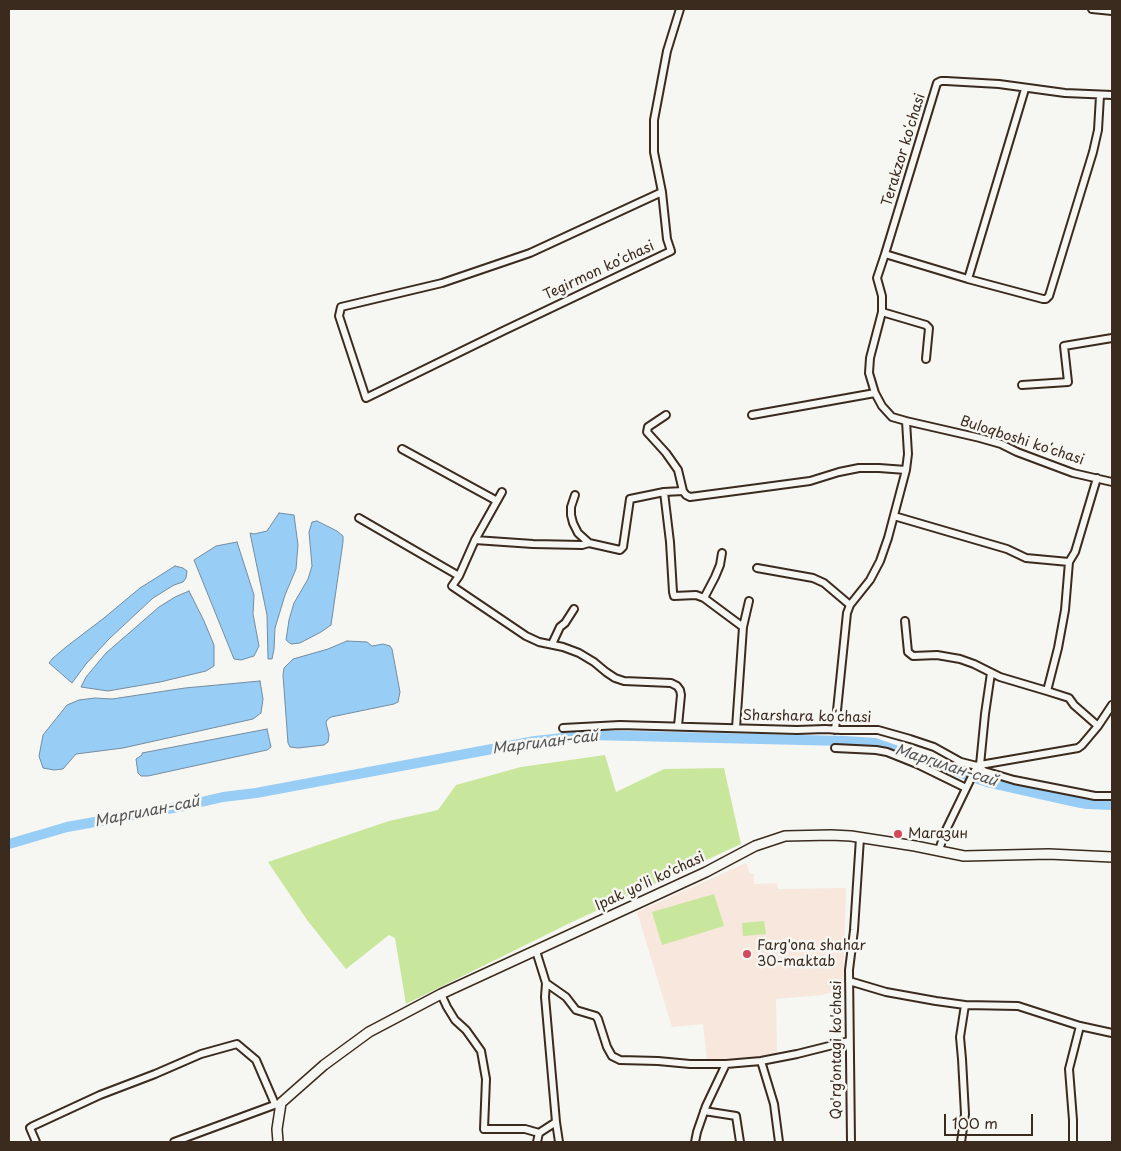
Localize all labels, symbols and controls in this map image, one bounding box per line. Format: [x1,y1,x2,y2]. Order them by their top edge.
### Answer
street label: Terakzor koʻchasi [879,91,929,209]
street label: Tegirmon koʻchasi [541,238,657,304]
street label: Buloqboshi koʻchasi [958,413,1086,469]
street label: Sharshara koʻchasi [742,707,872,727]
water label: Маргилан-сай [491,728,599,758]
water label: Маргилан-сай [893,741,999,791]
water label: Маргилан-сай [93,793,201,831]
place label: Магазин [908,826,968,842]
marker: Магазин [892,828,904,840]
street label: Ipak yo'li ko'chasi [593,849,707,915]
place label: Farg'ona shahar 30-maktab [757,938,866,970]
marker: Farg'ona shahar 30-maktab [741,948,753,960]
street label: Qo'rg'ontagi ko'chasi [829,980,845,1120]
scale bar [946,1104,1035,1136]
text: 100 m [952,1111,998,1134]

